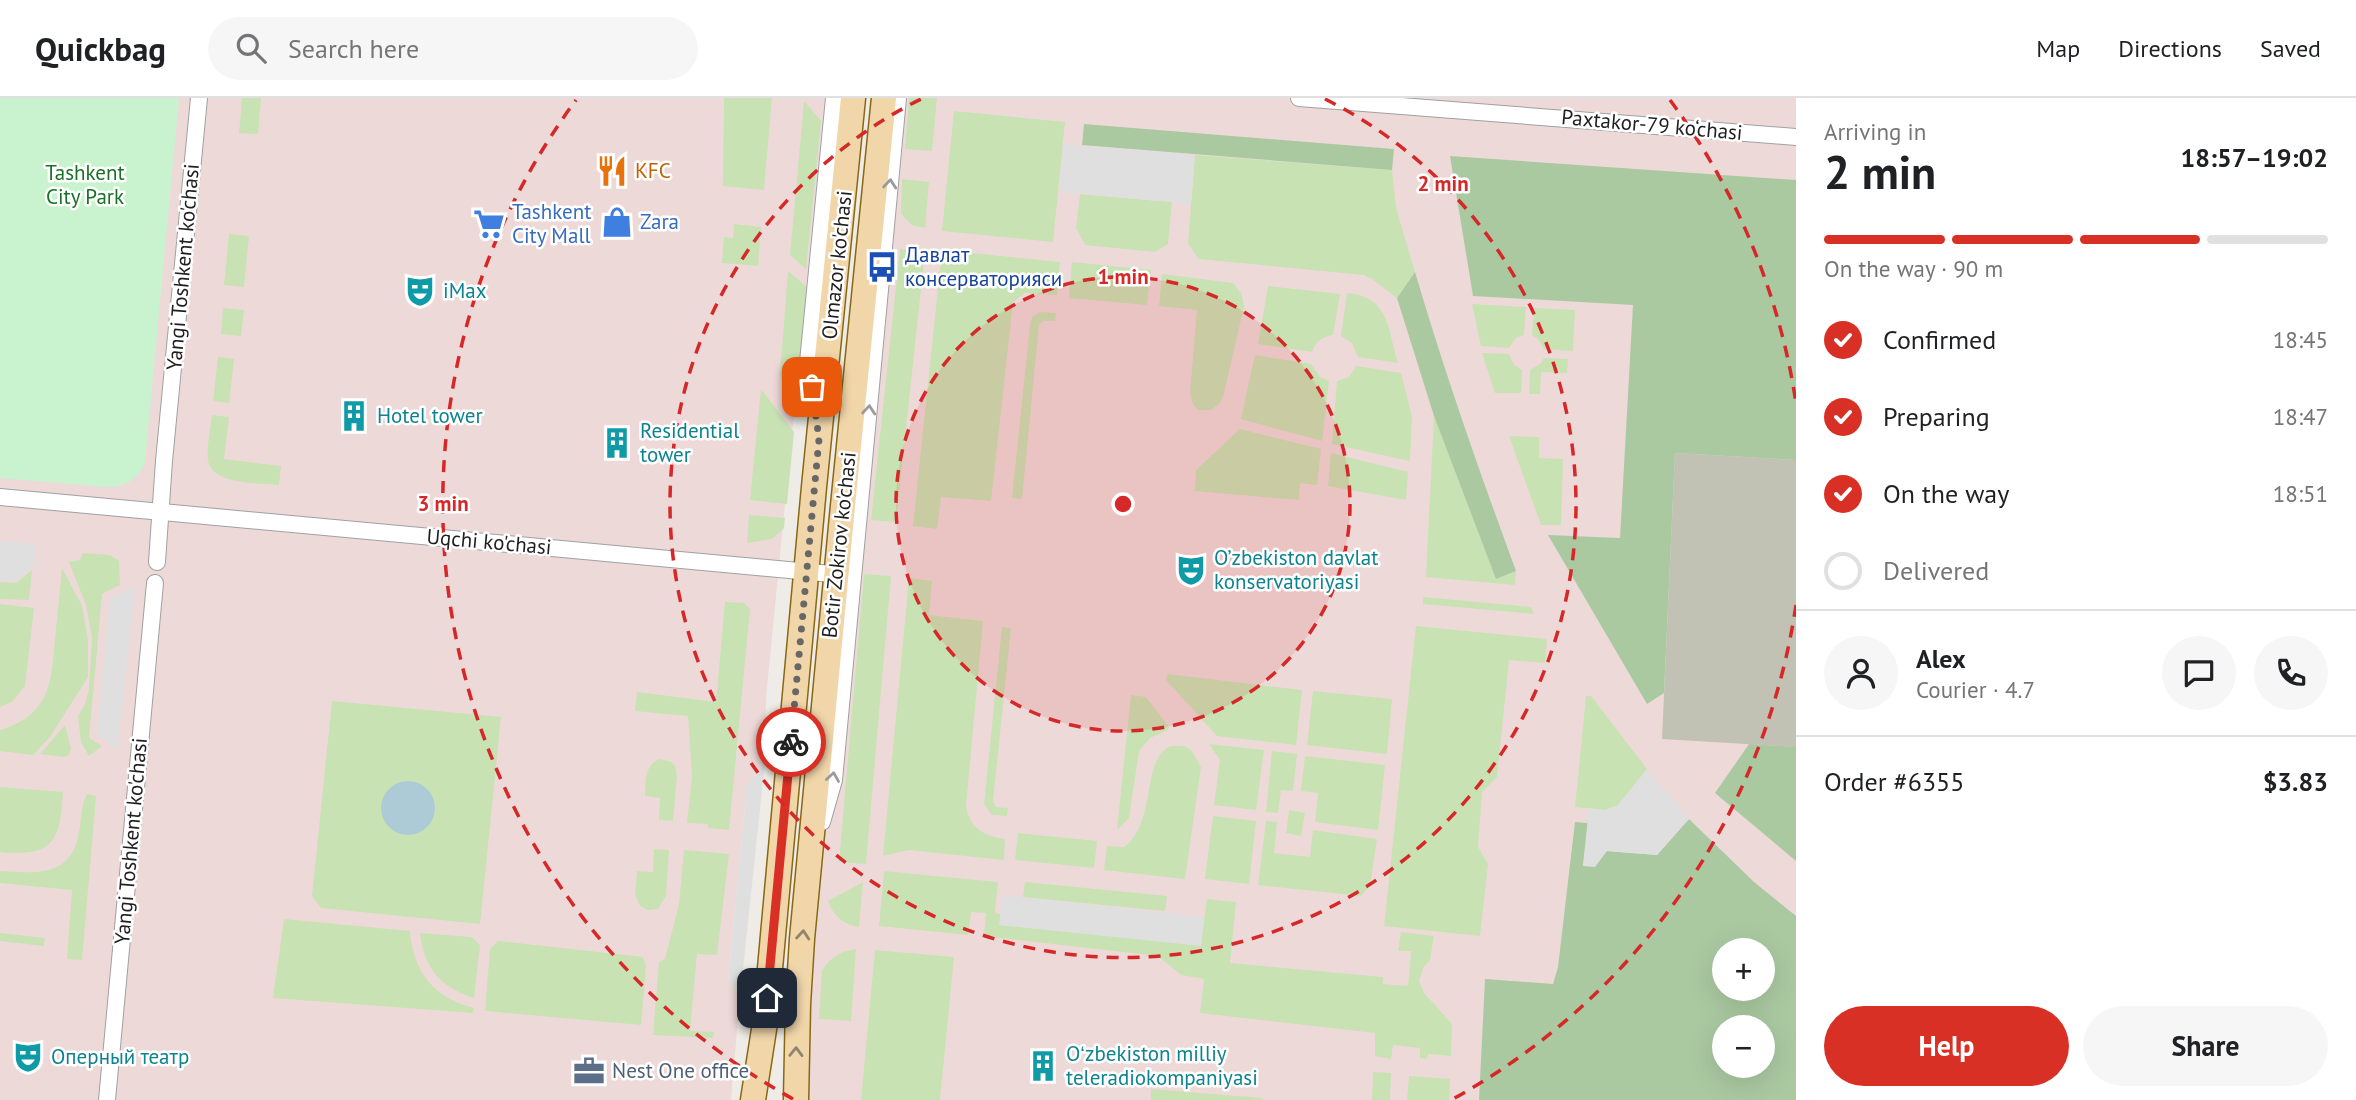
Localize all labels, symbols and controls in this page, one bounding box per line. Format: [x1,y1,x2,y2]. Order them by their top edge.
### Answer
search box [208,17,698,80]
text: Quickbag [35,27,166,70]
icon: search [232,29,270,67]
text: Search here [288,32,419,65]
text: Map [2036,33,2080,64]
text: Directions [2118,33,2222,64]
text: Saved [2260,33,2321,64]
street label: Paxtakor-79 ko‘chasi [1560,103,1744,146]
text: Arriving in [1824,117,1926,146]
text: 18:57–19:02 [2181,141,2328,174]
text: 2 min [1824,142,1936,202]
restaurant icon: KFC [595,154,629,188]
place label: KFC [635,157,671,184]
park label: Tashkent City Park [45,159,125,210]
street label: Yangi Toshkent ko'chasi [160,162,205,371]
text: 2 min [1417,170,1469,197]
one-way arrow [882,178,897,189]
street label: Olmazor ko'chasi [815,189,858,341]
place label: Tashkent City Mall [512,198,591,249]
shop icon: Zara [600,205,634,239]
supermarket icon: Tashkent City Mall [472,207,506,241]
place label: Zara [640,208,679,235]
place label: Давлат консерваторияси [905,241,1062,292]
bus stop icon: Давлат консерваторияси [865,250,899,284]
text: On the way · 90 m [1824,254,2003,283]
text: 1 min [1097,263,1149,290]
theatre icon: iMax [403,274,437,308]
place label: iMax [443,277,487,304]
icon: check [1824,321,1862,359]
text: Confirmed [1883,323,1996,356]
text: 18:45 [2273,325,2328,354]
pin [782,357,842,417]
icon: bag [793,368,831,406]
icon: check [1824,398,1862,436]
building icon: Hotel tower [337,399,371,433]
text: Preparing [1883,400,1990,433]
place label: Hotel tower [377,402,483,429]
text: 18:47 [2273,402,2328,431]
one-way arrow [861,404,876,416]
place label: Residential tower [640,417,739,468]
building icon: Residential tower [600,426,634,460]
street label: Botir Zokirov ko'chasi [815,450,862,639]
icon: check [1824,475,1862,513]
text: On the way [1883,477,2009,510]
text: 18:51 [2273,479,2328,508]
text: 3 min [417,490,469,517]
centre of rings [1111,492,1135,516]
street label: Uqchi ko'chasi [425,523,553,560]
place label: O’zbekiston davlat konservatoriyasi [1214,544,1378,595]
theatre icon: O’zbekiston davlat konservatoriyasi [1174,553,1208,587]
text: Delivered [1883,554,1989,587]
button: person [1824,636,1898,710]
button: chat [2162,636,2236,710]
button: phone [2254,636,2328,710]
text: Alex [1916,642,1966,675]
text: Courier · 4.7 [1916,675,2035,704]
courier [756,707,826,777]
icon: bike [772,723,810,761]
street label: Yangi Toshkent ko'chasi [108,736,153,945]
text: Order #6355 [1824,765,1964,798]
text: $3.83 [2263,765,2328,798]
one-way arrow [825,771,840,783]
one-way arrow [795,930,810,941]
map controls [1712,938,1775,1078]
button: + [1712,938,1775,1001]
pin [737,968,797,1028]
icon: home [748,979,786,1017]
button: Help [1824,1006,2069,1086]
button: Share [2083,1006,2328,1086]
button: − [1712,1015,1775,1078]
theatre icon: Оперный театр [11,1040,45,1074]
place label: Oʻzbekiston milliy teleradiokompaniyasi [1066,1040,1258,1091]
place label: Оперный театр [51,1043,189,1070]
one-way arrow [789,1046,804,1057]
building icon: Oʻzbekiston milliy teleradiokompaniyasi [1026,1049,1060,1083]
office icon: Nest One office [572,1054,606,1088]
place label: Nest One office [612,1057,749,1084]

